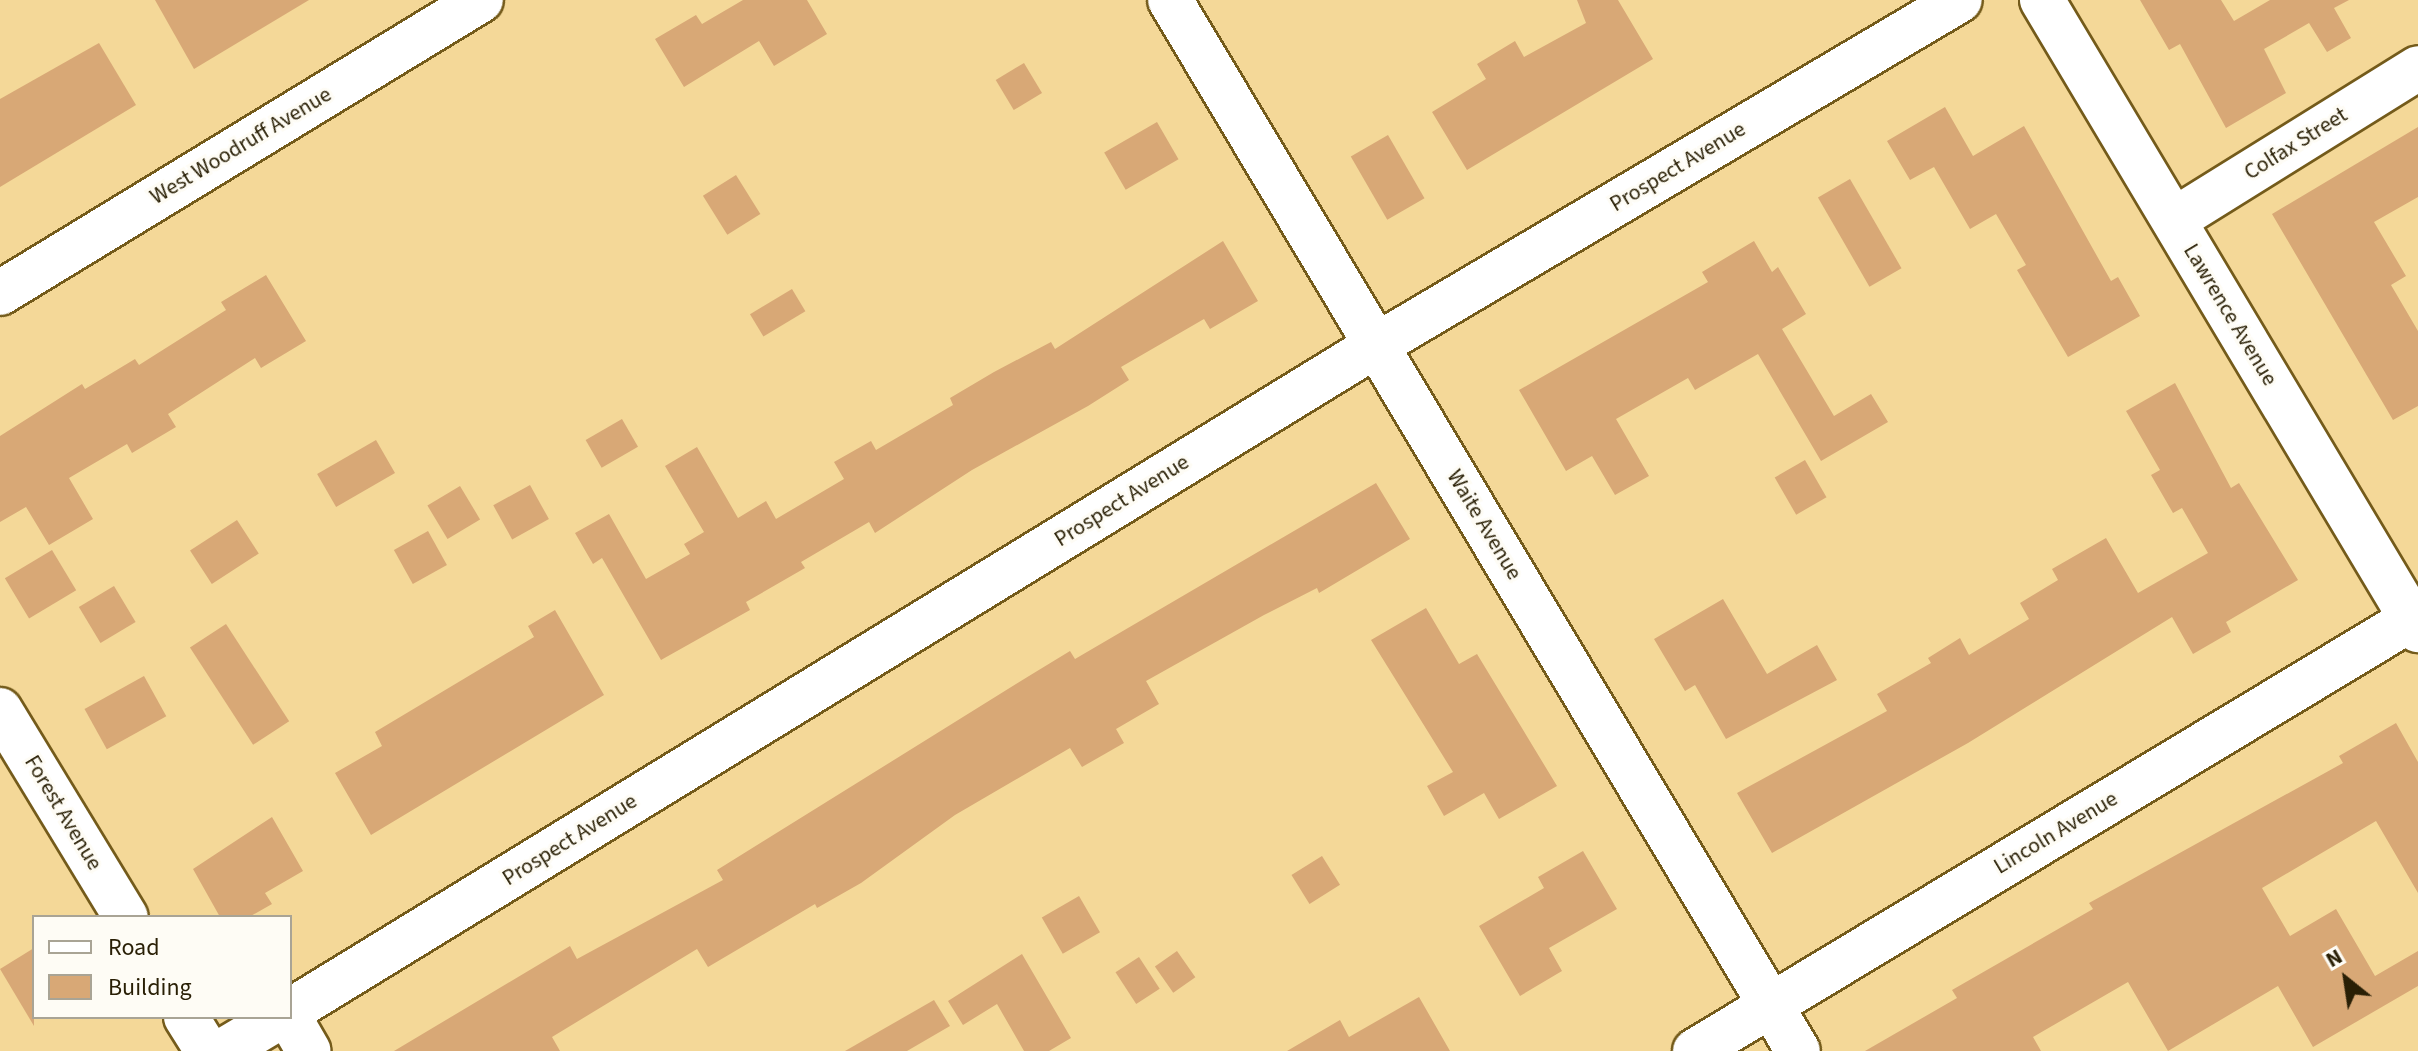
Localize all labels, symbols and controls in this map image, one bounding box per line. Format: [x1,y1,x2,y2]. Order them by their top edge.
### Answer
street label: West Woodruff Avenue [146,81,336,211]
street label: Colfax Street [2240,102,2352,186]
street label: Prospect Avenue [1605,116,1751,218]
street label: Lawrence Avenue [2177,239,2283,391]
street label: Prospect Avenue [1050,449,1194,553]
street label: Waite Avenue [1441,465,1527,585]
street label: Forest Avenue [18,751,108,875]
street label: Lincoln Avenue [1989,786,2123,880]
street label: Prospect Avenue [498,788,642,892]
legend [32,915,292,1019]
text: Road [108,930,160,965]
north arrow [2306,939,2386,1019]
text: N [2320,941,2348,976]
text: Building [108,970,192,1005]

